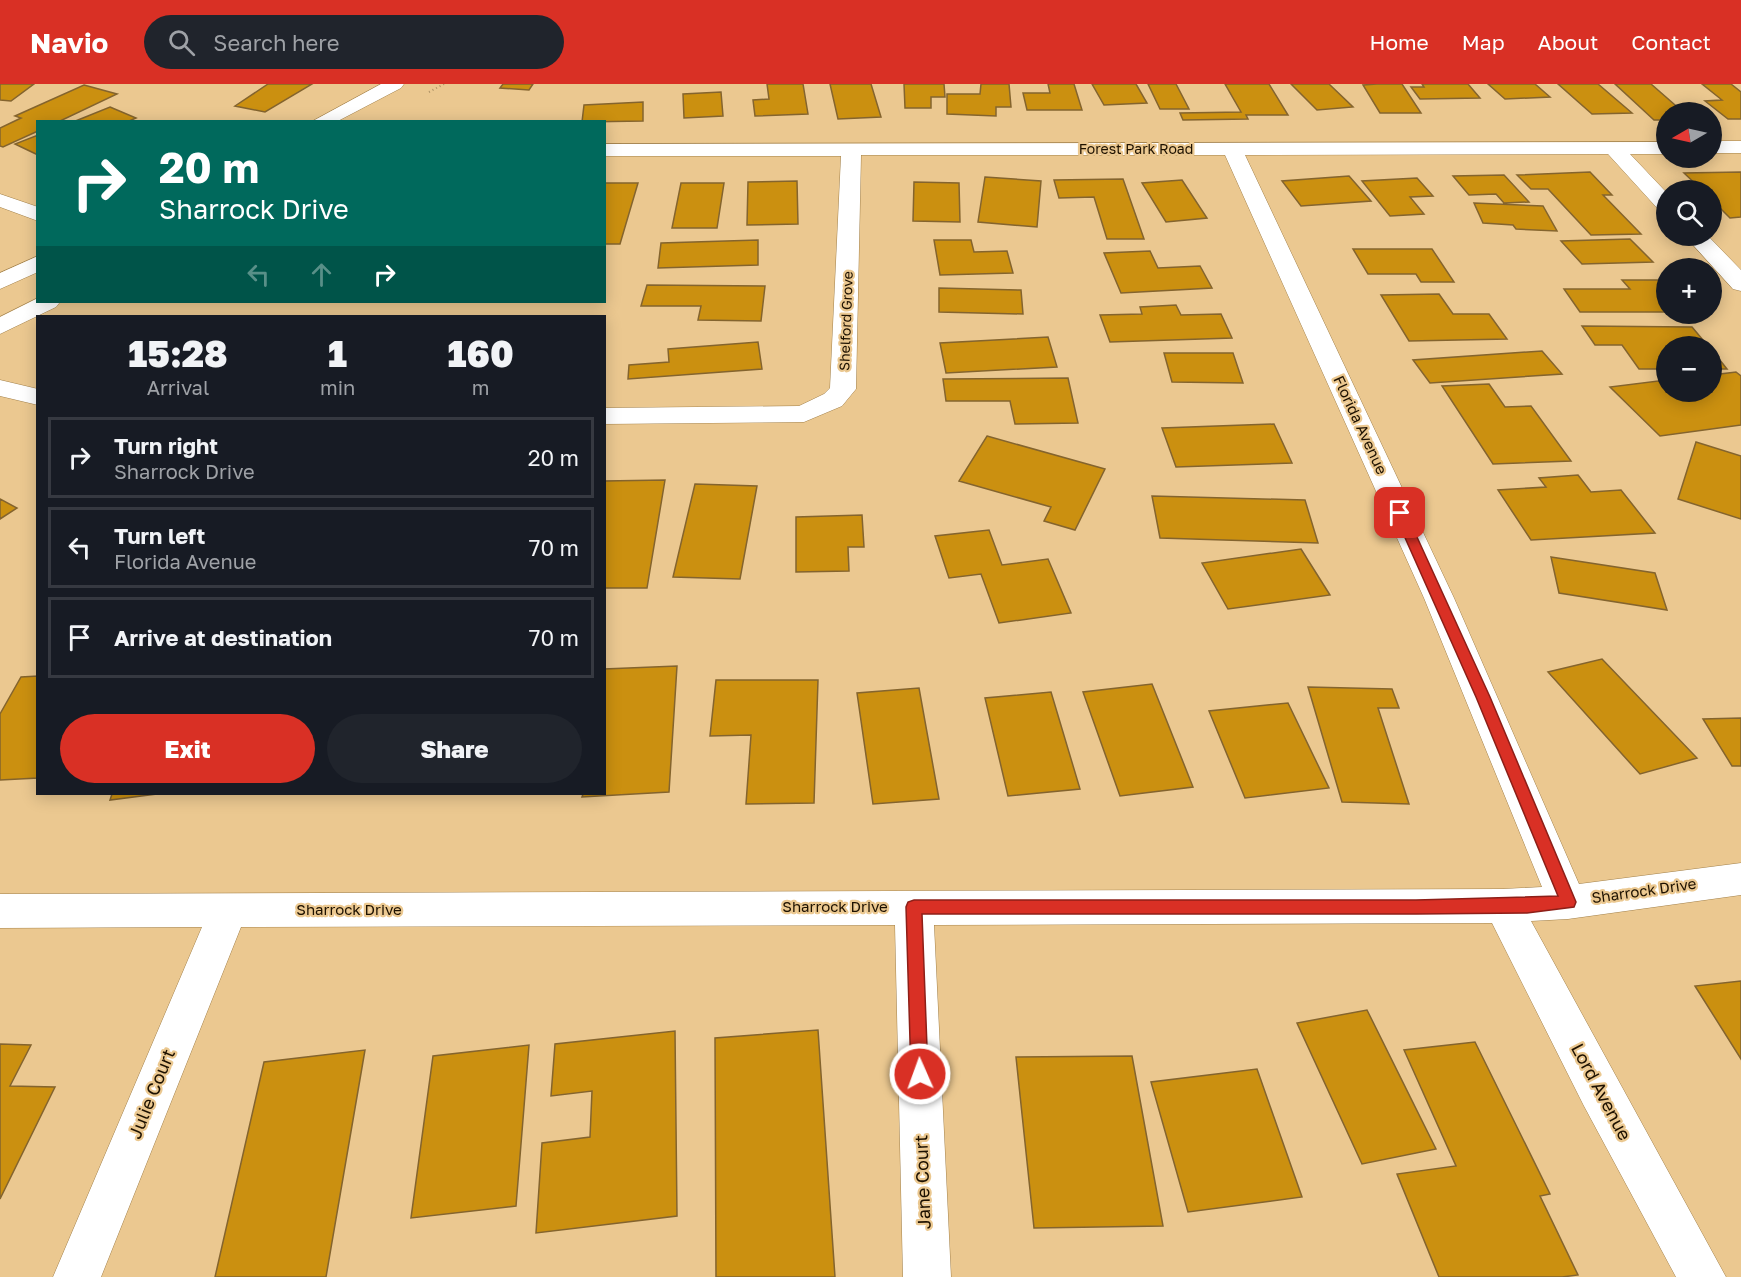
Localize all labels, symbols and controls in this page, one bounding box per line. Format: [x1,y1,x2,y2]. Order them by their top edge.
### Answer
search box [144,15,564,69]
text: Navio [30,26,108,59]
icon: search [165,26,198,59]
text: Search here [213,29,339,56]
text: Home [1369,29,1429,55]
text: Map [1462,29,1505,55]
text: About [1538,29,1598,55]
text: Contact [1631,29,1711,55]
north arrow [1656,102,1722,168]
map controls [1656,102,1722,402]
street label: Forest Park Road [1079,140,1193,157]
text: 20 m [159,142,259,192]
icon: right [60,144,138,222]
button: search [1656,180,1722,246]
text: Sharrock Drive [159,193,349,225]
icon: left [242,258,275,291]
icon: ahead [305,258,338,291]
icon: right [368,258,401,291]
button: + [1656,258,1722,324]
street label: Shelford Grove [835,271,856,371]
text: 15:28 [128,332,228,375]
text: 1 [328,332,347,375]
text: 160 [448,332,514,375]
button: − [1656,336,1722,402]
street label: Florida Avenue [1330,372,1392,477]
text: Arrival [147,375,209,399]
text: min [320,375,355,399]
text: m [472,375,489,399]
text: Turn right [114,432,218,459]
icon: right [63,441,96,474]
text: 20 m [528,444,579,471]
text: Sharrock Drive [114,459,255,483]
pin [1374,487,1425,538]
icon: arrive [1383,496,1416,529]
text: Turn left [114,522,205,549]
icon: left [63,531,96,564]
text: 70 m [529,534,579,561]
text: Florida Avenue [114,549,256,573]
icon: arrive [63,621,96,654]
text: Arrive at destination [114,624,332,651]
text: 70 m [529,624,579,651]
button: Exit [60,714,315,783]
button: Share [327,714,582,783]
street label: Sharrock Drive [1590,874,1698,906]
street label: Sharrock Drive [782,897,888,915]
street label: Sharrock Drive [296,900,402,918]
street label: Lord Avenue [1567,1039,1637,1144]
position arrow [888,1042,952,1106]
street label: Julie Court [123,1045,179,1142]
street label: Jane Court [909,1134,935,1230]

